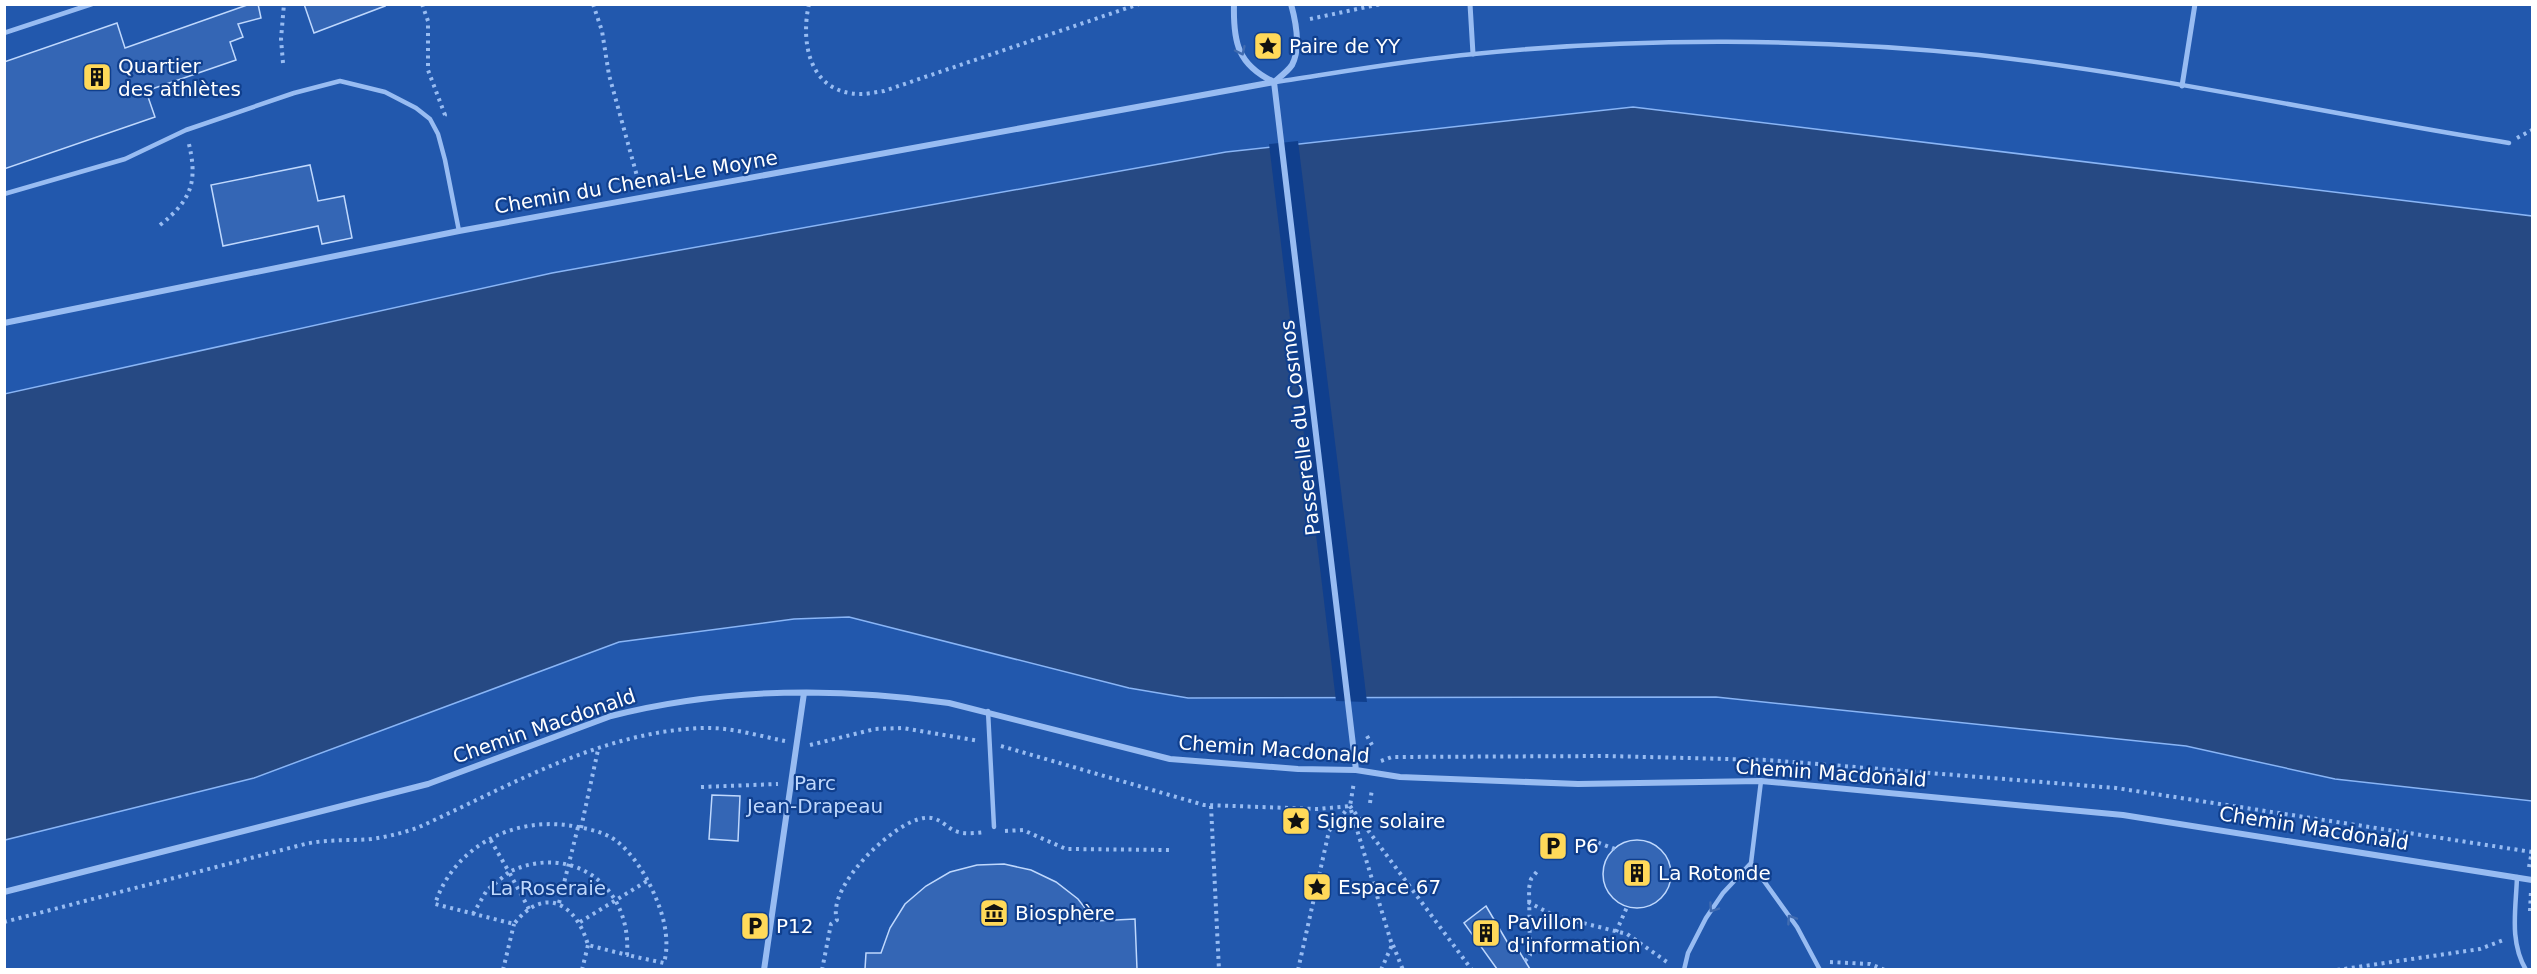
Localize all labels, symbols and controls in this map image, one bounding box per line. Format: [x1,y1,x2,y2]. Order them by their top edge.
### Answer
place icon: Paire de YY [1252,30,1284,62]
place label: Paire de YY [1289,34,1401,58]
one-way arrow [1234,45,1246,56]
place label: Quartier des athlètes [118,54,241,101]
building icon: Quartier des athlètes [81,61,113,93]
street label: Chemin du Chenal-Le Moyne [493,145,779,219]
street label: Passerelle du Cosmos [1275,319,1325,537]
street label: Chemin Macdonald [449,683,639,769]
street label: Chemin Macdonald [1178,730,1370,768]
street label: Chemin Macdonald [1735,754,1927,792]
park label: Parc Jean-Drapeau [745,771,883,818]
street label: Chemin Macdonald [2217,801,2411,855]
place icon: Signe solaire [1280,805,1312,837]
place label: Signe solaire [1317,809,1445,833]
parking icon: P6 [1537,830,1569,862]
place label: P6 [1574,834,1599,858]
building icon: La Rotonde [1621,857,1653,889]
place label: La Rotonde [1658,861,1771,885]
place icon: Espace 67 [1301,871,1333,903]
place label: Espace 67 [1338,875,1441,899]
park label: La Roseraie [490,876,606,900]
museum icon: Biosphère [978,897,1010,929]
place label: Biosphère [1015,901,1115,925]
one-way arrow [1709,901,1720,912]
parking icon: P12 [739,910,771,942]
place label: Pavillon d'information [1507,910,1641,957]
place label: P12 [776,914,814,938]
one-way arrow [1787,914,1798,925]
building icon: Pavillon d'information [1470,917,1502,949]

